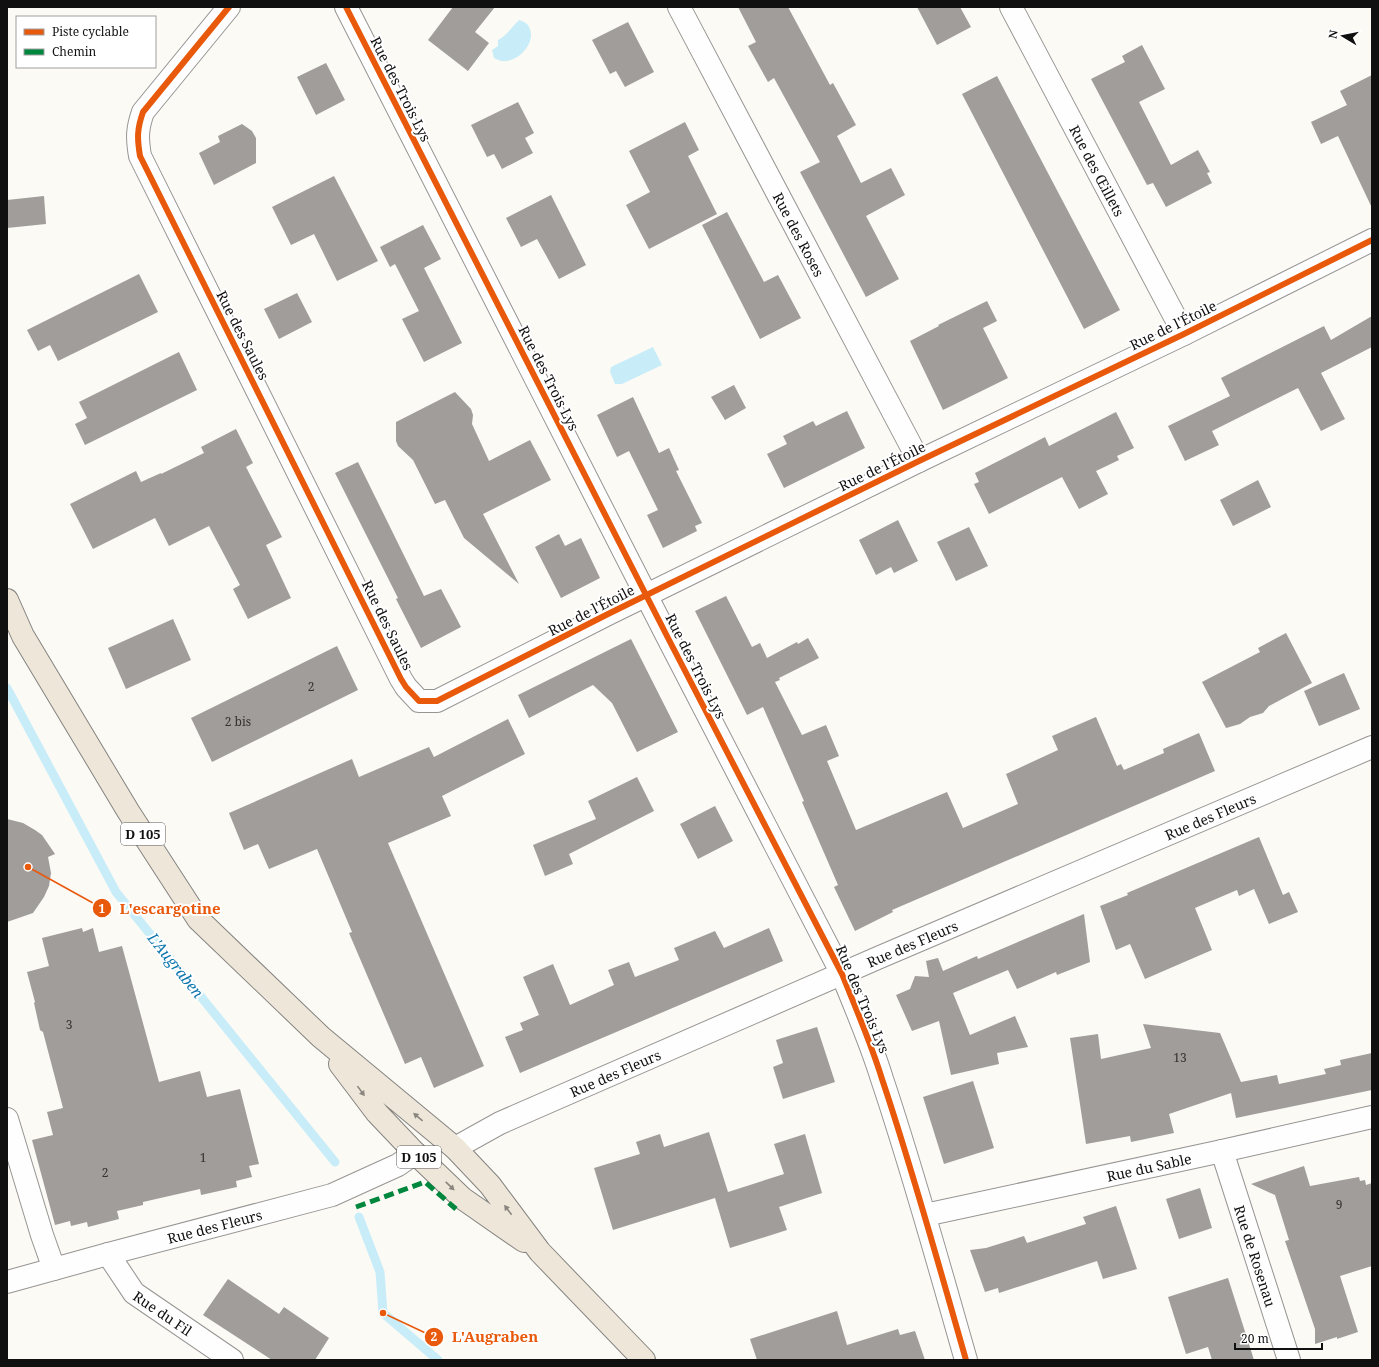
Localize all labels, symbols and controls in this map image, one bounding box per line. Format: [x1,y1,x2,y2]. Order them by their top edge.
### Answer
legend [16,16,156,68]
north arrow [1323,16,1363,56]
text: Piste cyclable [52,23,129,40]
text: N [1325,28,1341,40]
street label: Rue des Trois Lys [366,33,436,145]
text: Chemin [52,43,97,60]
street label: Rue des Œillets [1066,122,1129,219]
street label: Rue des Roses [769,189,829,280]
street label: Rue des Saules [212,287,274,383]
street label: Rue de l'Étoile [1126,296,1220,354]
street label: Rue des Trois Lys [514,322,584,434]
street label: Rue de l'Étoile [835,437,929,495]
street label: Rue des Saules [358,577,418,673]
street label: Rue de l'Étoile [545,580,637,640]
street label: Rue des Trois Lys [661,610,731,722]
house number: 2 [308,678,314,695]
house number: 2 bis [225,713,251,730]
street label: Rue des Fleurs [1162,788,1258,844]
road number: D 105 [121,823,165,845]
callout: L'escargotine [92,895,229,922]
text: L'escargotine [119,898,221,918]
text: 1 [99,900,106,917]
street label: Rue des Fleurs [864,915,960,971]
water label: L'Augraben [143,927,208,1002]
street label: Rue des Trois Lys [832,942,894,1056]
house number: 3 [66,1016,73,1033]
street label: Rue des Fleurs [567,1045,663,1101]
house number: 13 [1173,1049,1187,1066]
one-way arrow [357,1086,365,1097]
one-way arrow [412,1112,423,1121]
road number: D 105 [397,1146,441,1168]
street label: Rue du Sable [1105,1148,1193,1185]
house number: 1 [200,1149,206,1166]
house number: 2 [102,1164,108,1181]
one-way arrow [445,1181,454,1190]
house number: 9 [1336,1196,1342,1213]
street label: Rue de Rosenau [1230,1202,1281,1309]
street label: Rue des Fleurs [165,1204,264,1248]
one-way arrow [504,1204,512,1215]
street label: Rue du Fil [130,1286,197,1340]
callout: L'Augraben [424,1323,546,1350]
scale bar [1235,1325,1322,1351]
text: L'Augraben [452,1326,538,1346]
text: 2 [431,1328,438,1345]
text: 20 m [1241,1330,1269,1347]

